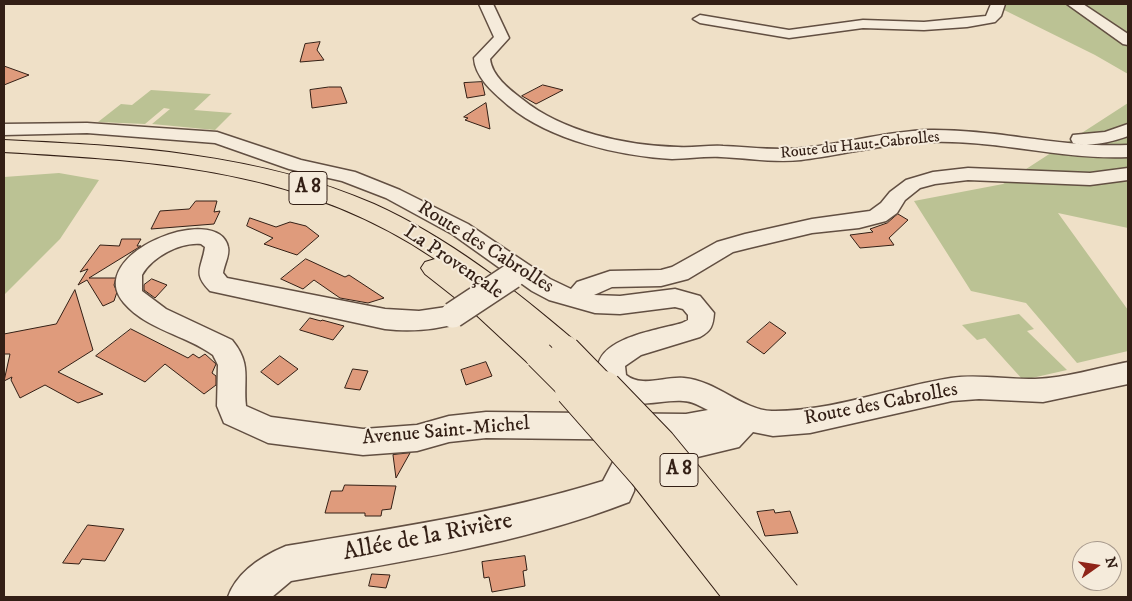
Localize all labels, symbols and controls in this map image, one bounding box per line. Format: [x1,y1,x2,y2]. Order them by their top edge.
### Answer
street label: Route du Haut-Cabrolles [779,128,941,164]
road number: A 8 [289,172,327,204]
street label: Route des Cabrolles [413,197,557,299]
street label: La Provençale [399,221,507,305]
street label: Route des Cabrolles [802,378,960,432]
street label: Avenue Saint-Michel [361,413,531,451]
road number: A 8 [660,454,698,486]
street label: Allée de la Rivière [341,507,515,569]
north arrow [1072,541,1122,591]
text: N [1101,555,1121,570]

